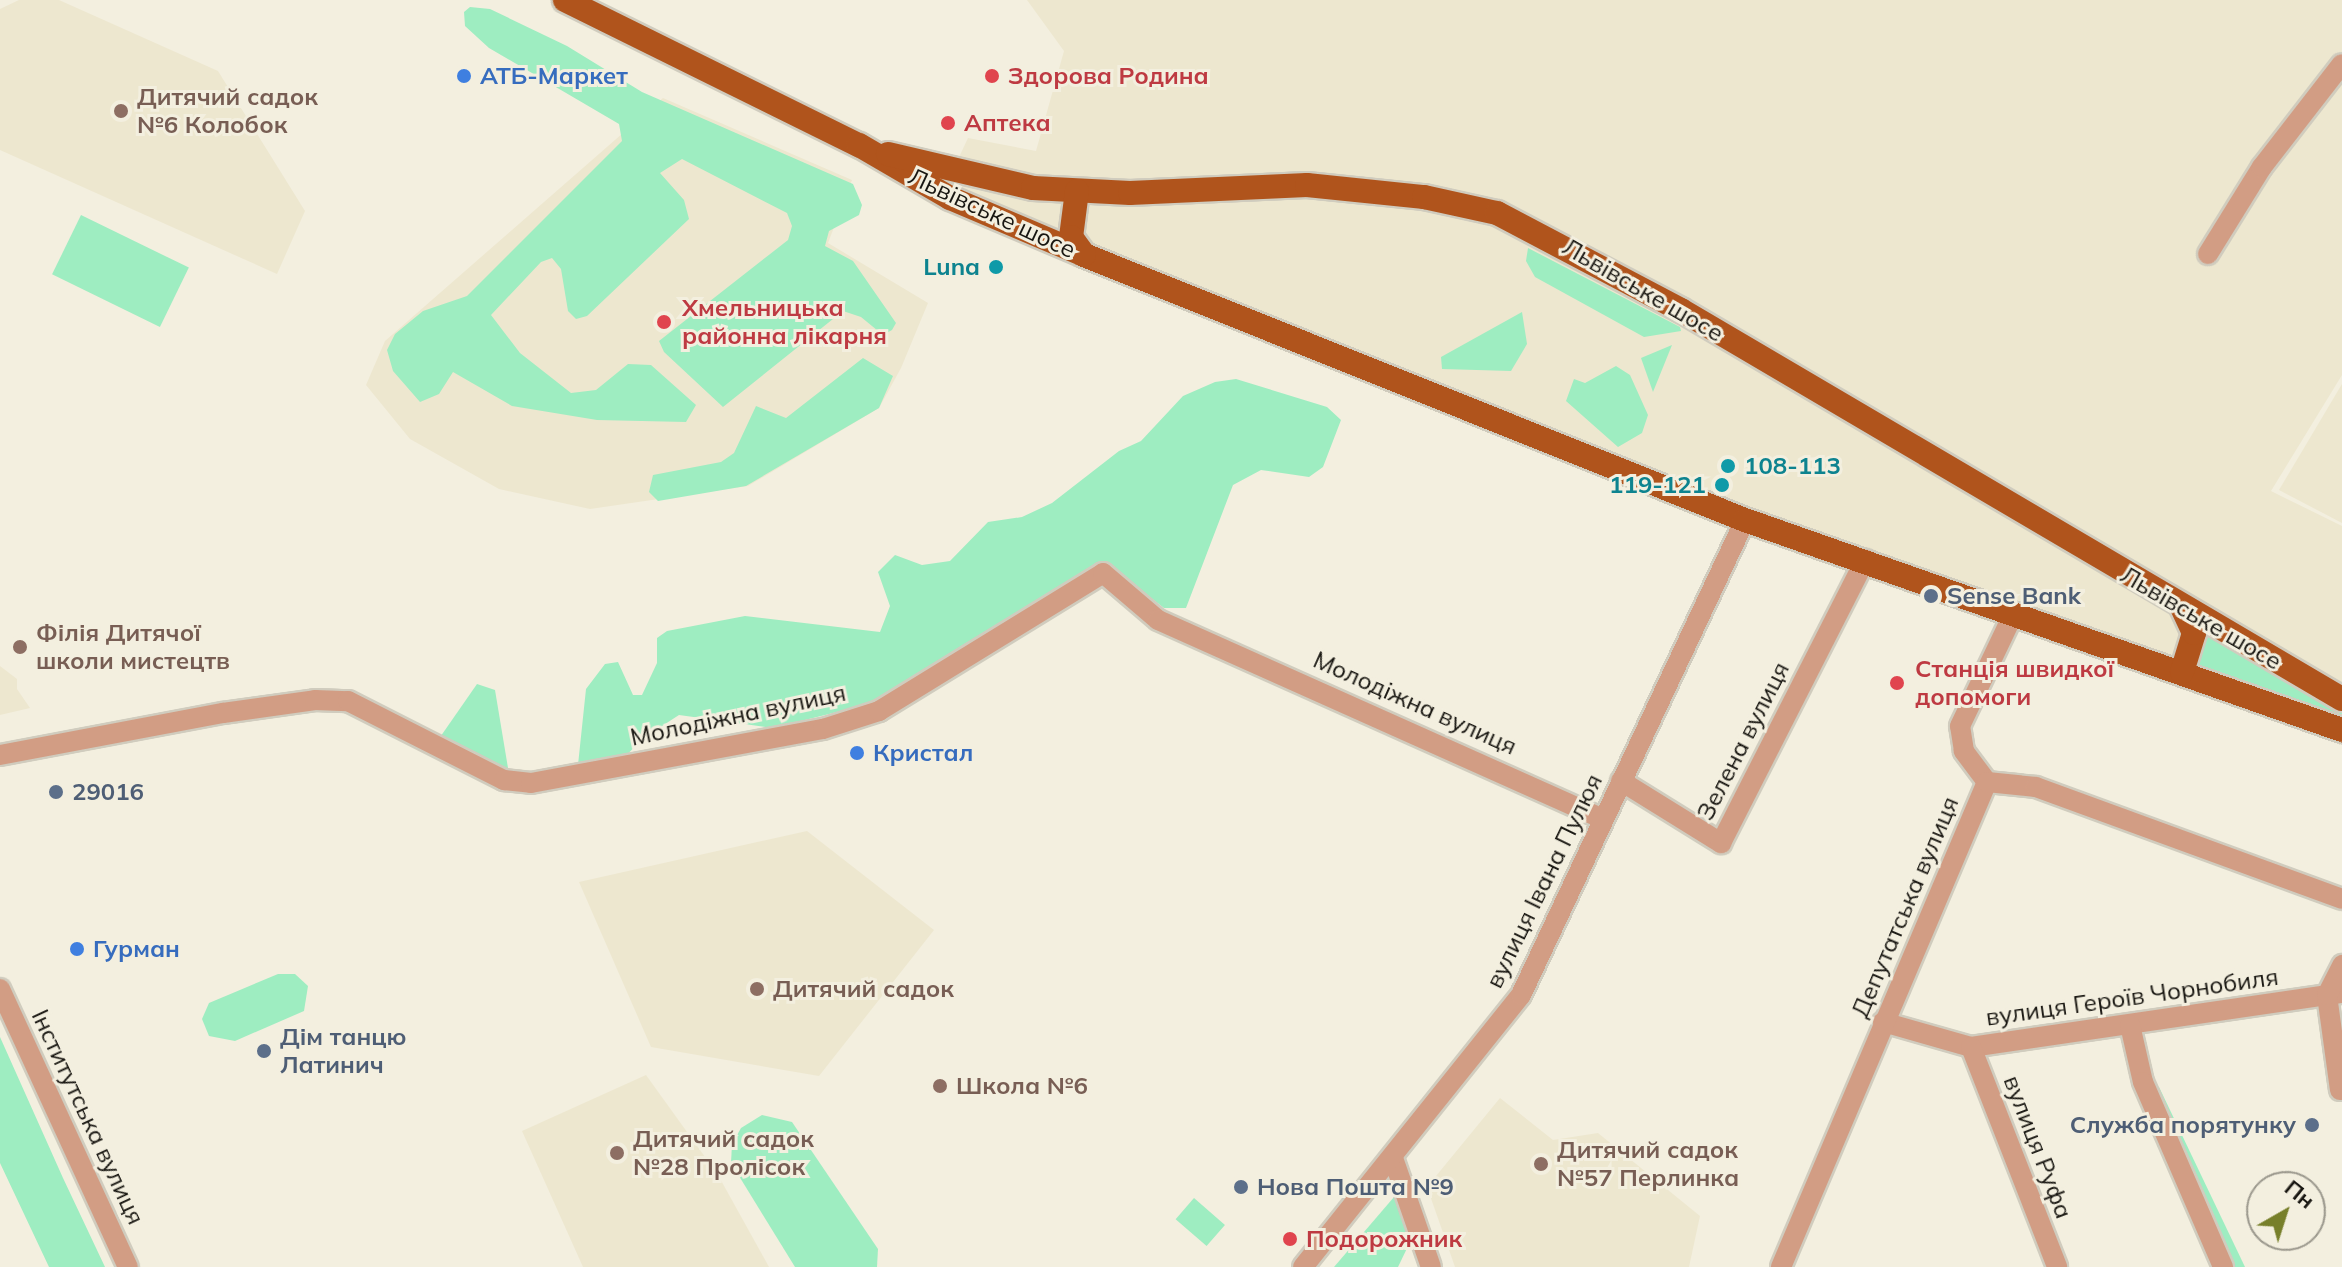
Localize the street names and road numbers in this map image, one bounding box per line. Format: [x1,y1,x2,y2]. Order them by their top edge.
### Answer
street label: Львівське шосе [904,162,1080,264]
street label: Львівське шосе [1557,232,1729,348]
street label: Львівське шосе [2115,560,2287,676]
street label: Молодіжна вулиця [1309,645,1521,761]
street label: Зелена вулиця [1691,657,1795,825]
street label: Молодіжна вулиця [628,678,848,752]
street label: вулиця Івана Пулюя [1480,769,1608,993]
street label: Депутатська вулиця [1845,792,1965,1022]
street label: вулиця Героїв Чорнобиля [1984,962,2280,1032]
street label: Інститутська вулиця [26,1005,150,1229]
street label: вулиця Руфа [1998,1071,2078,1223]

